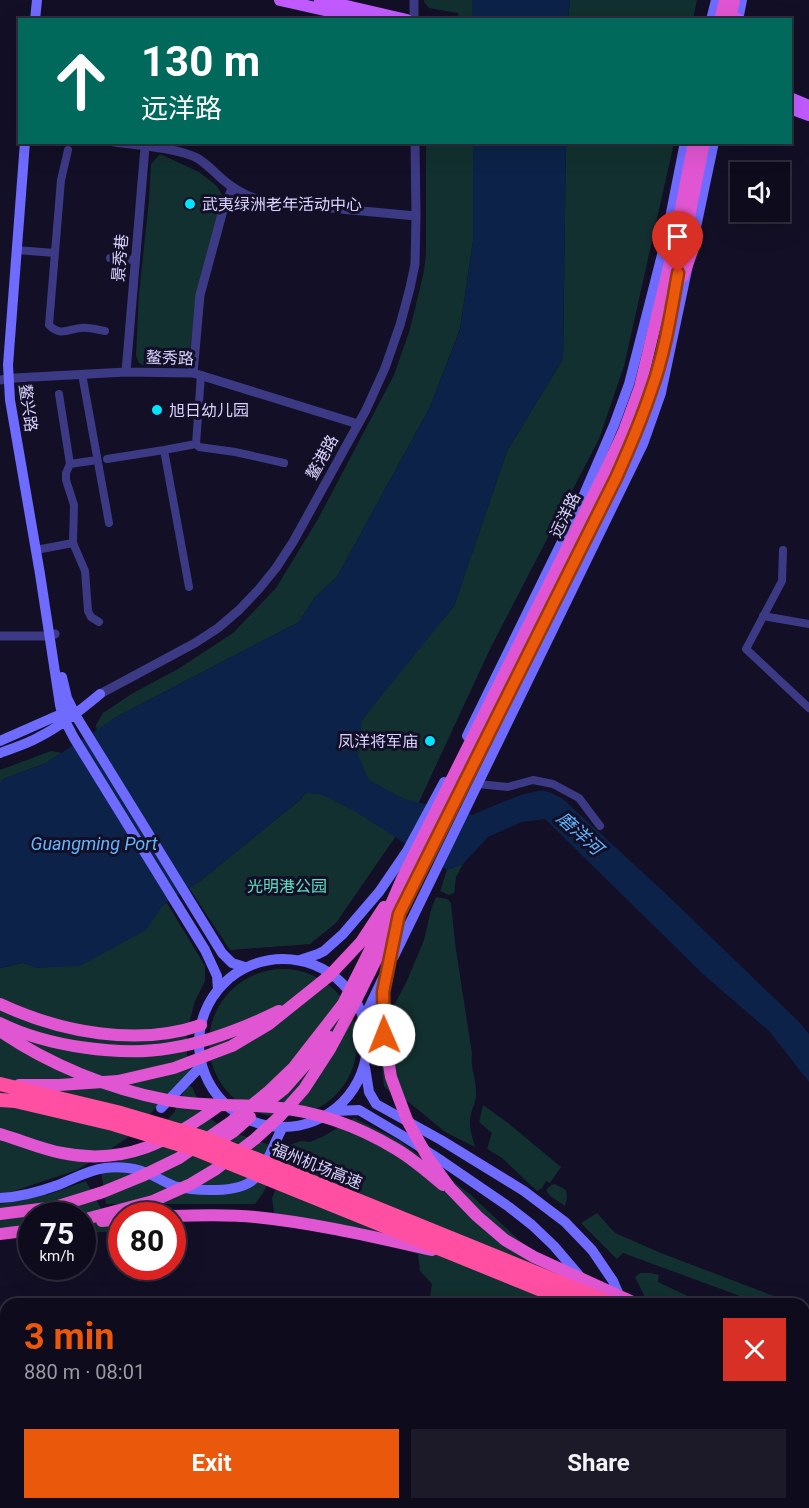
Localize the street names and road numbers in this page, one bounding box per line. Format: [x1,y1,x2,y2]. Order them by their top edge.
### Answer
street label: 景秀巷 [108,233,132,283]
street label: 鳌秀路 [146,348,194,368]
street label: 鳌兴路 [15,383,41,433]
street label: 鳌港路 [302,431,342,483]
street label: 远洋路 [546,489,584,541]
street label: 福州机场高速 [269,1139,365,1193]

